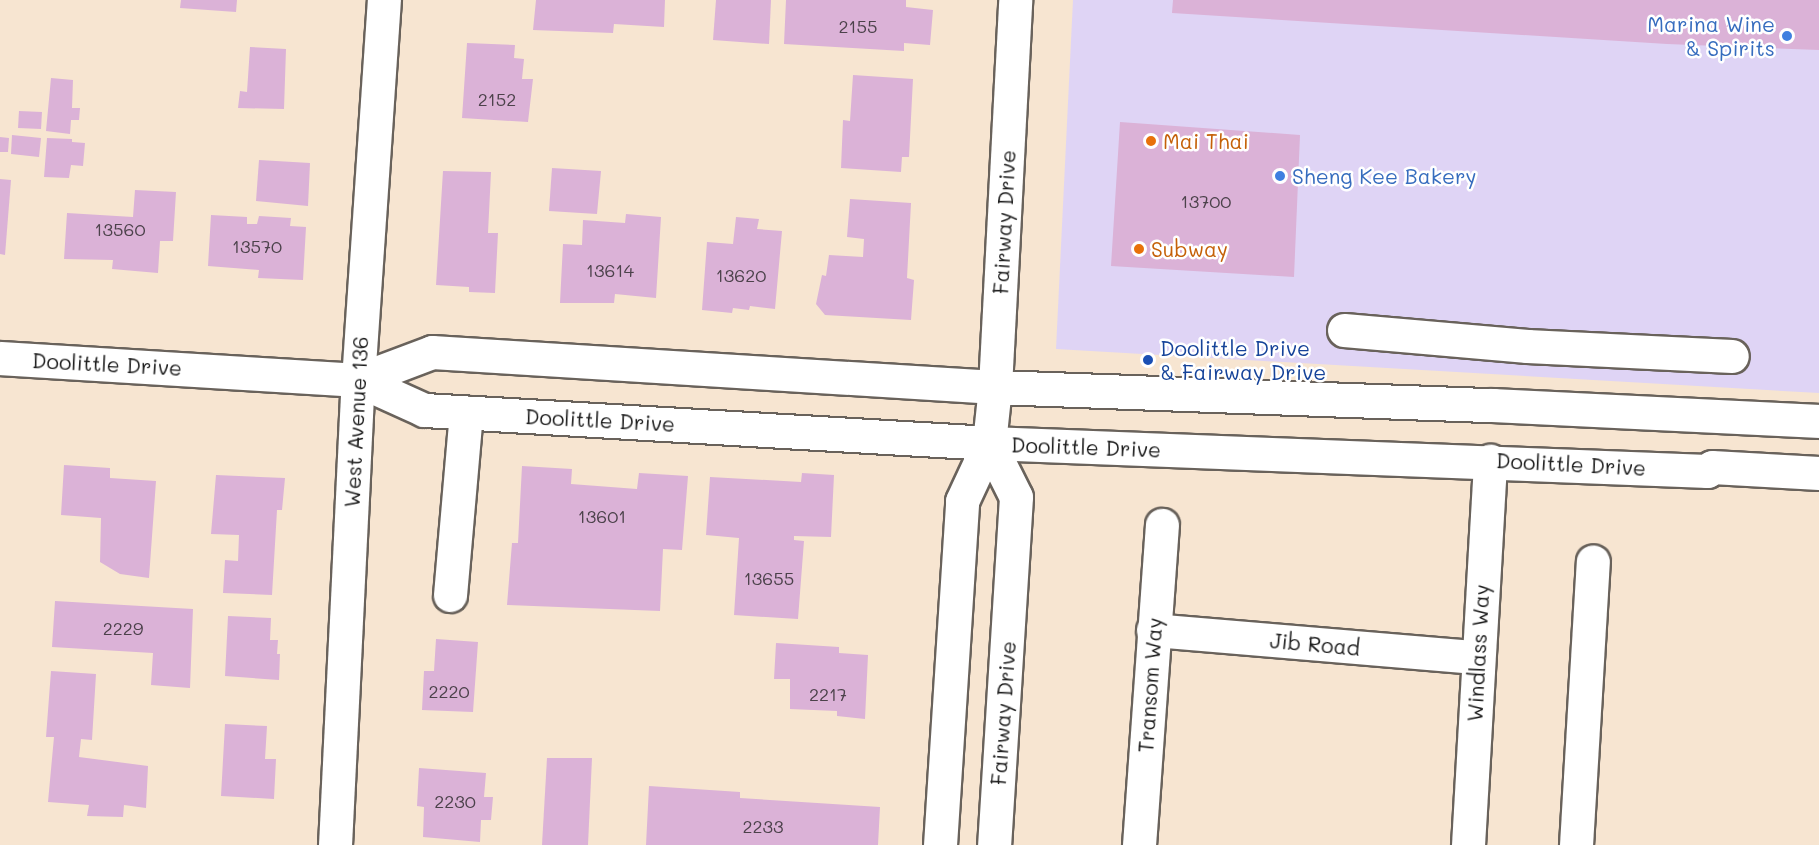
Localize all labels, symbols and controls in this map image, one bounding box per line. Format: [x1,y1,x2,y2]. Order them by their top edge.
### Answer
place label: Marina Wine & Spirits [1647,11,1775,61]
house number: 2155 [838,15,878,37]
marker: Marina Wine & Spirits [1780,29,1794,43]
house number: 2152 [478,88,516,110]
place label: Mai Thai [1163,128,1249,154]
marker: Mai Thai [1144,134,1158,148]
street label: Fairway Drive [988,149,1020,295]
place label: Sheng Kee Bakery [1292,163,1476,189]
marker: Sheng Kee Bakery [1273,169,1287,183]
house number: 13700 [1181,190,1231,212]
house number: 13560 [94,218,146,240]
house number: 13570 [232,235,282,257]
place label: Subway [1151,236,1228,262]
marker: Subway [1132,242,1146,256]
house number: 13614 [586,259,634,281]
house number: 13620 [716,264,766,286]
place label: Doolittle Drive & Fairway Drive [1160,335,1326,385]
street label: West Avenue 136 [339,336,373,508]
street label: Doolittle Drive [31,347,183,381]
marker: Doolittle Drive & Fairway Drive [1141,353,1155,367]
street label: Doolittle Drive [524,403,676,437]
street label: Doolittle Drive [1011,432,1161,462]
street label: Doolittle Drive [1495,447,1647,481]
house number: 13601 [578,505,626,527]
house number: 13655 [744,567,794,589]
street label: Windlass Way [1462,584,1494,722]
house number: 2229 [103,617,143,639]
street label: Transom Way [1133,617,1167,753]
street label: Jib Road [1269,628,1361,660]
street label: Fairway Drive [985,640,1021,786]
house number: 2220 [428,680,470,702]
house number: 2217 [809,683,847,705]
house number: 2230 [434,790,476,812]
house number: 2233 [742,815,784,837]

